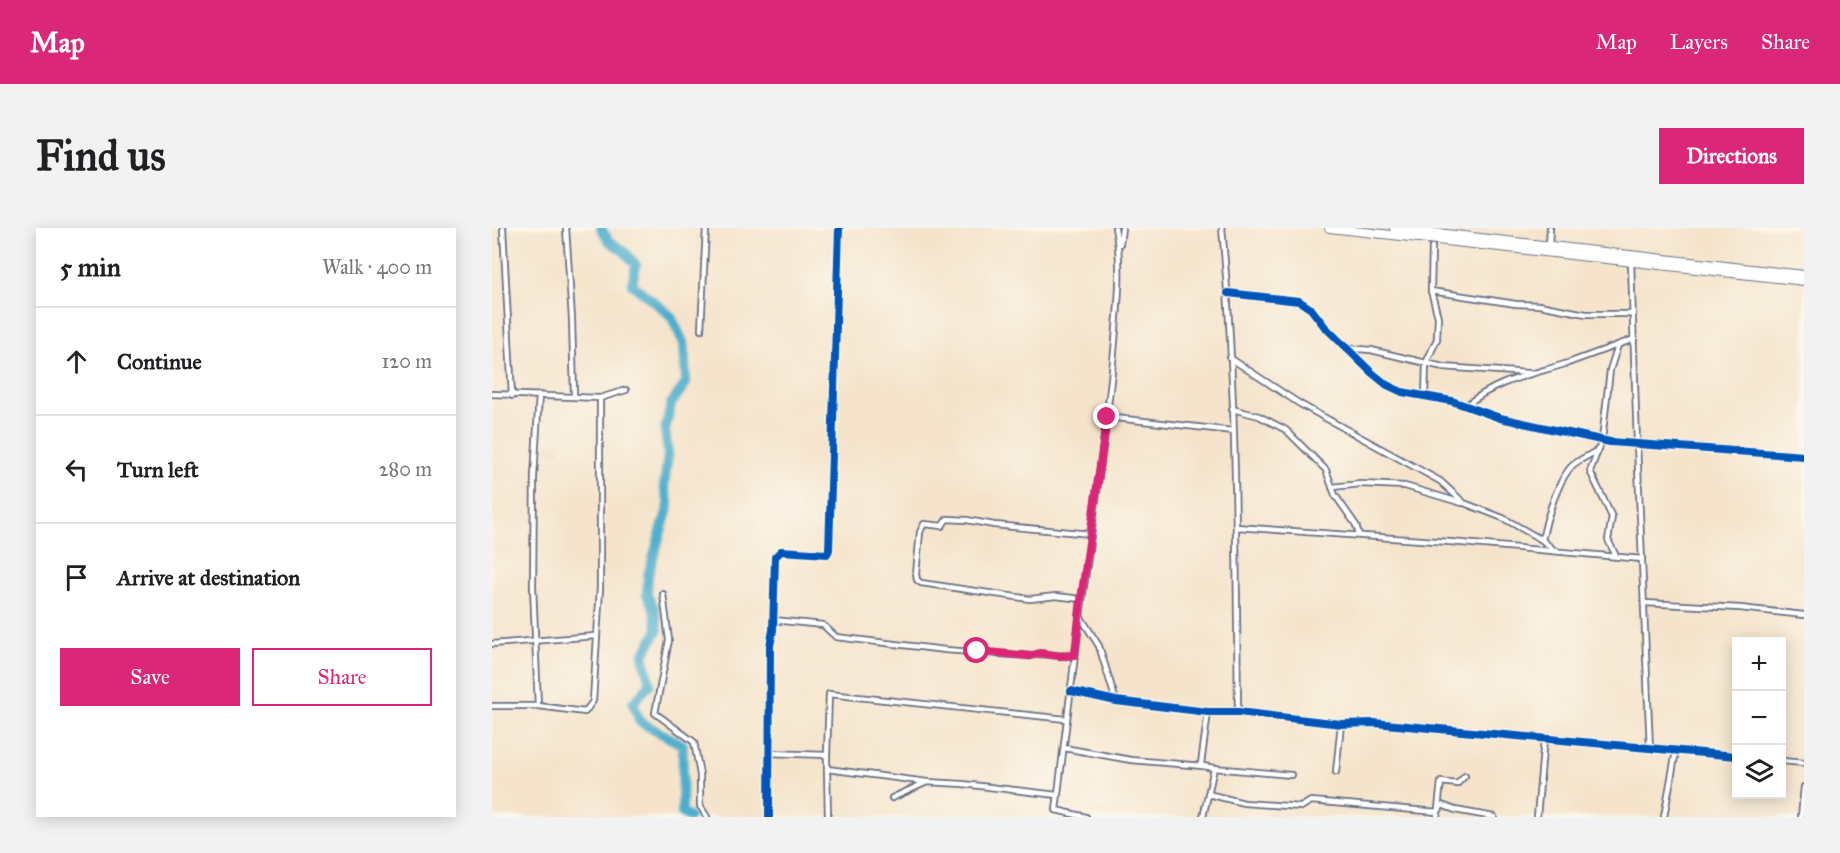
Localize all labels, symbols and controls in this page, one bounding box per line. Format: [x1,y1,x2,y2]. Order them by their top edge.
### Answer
text: Map [30,25,85,60]
text: Map [1596,29,1637,55]
text: Layers [1670,29,1728,55]
text: Share [1761,29,1810,55]
button: Directions [1659,128,1804,184]
text: Find us [36,130,166,182]
text: 5 min [60,251,121,283]
text: Walk · 400 m [322,255,432,279]
icon: ahead [60,345,93,378]
text: Continue [117,348,202,375]
text: 120 m [381,349,432,373]
route end [1093,403,1119,429]
icon: left [60,453,93,486]
text: Turn left [117,456,199,483]
text: 280 m [379,457,432,481]
icon: arrive [60,561,93,594]
text: Arrive at destination [117,564,300,591]
route start [963,637,989,663]
map controls [1732,637,1786,799]
button: + [1732,637,1786,691]
button: Save [60,648,240,706]
button: Share [252,648,432,706]
button: − [1732,691,1786,745]
button: layers [1732,745,1786,799]

